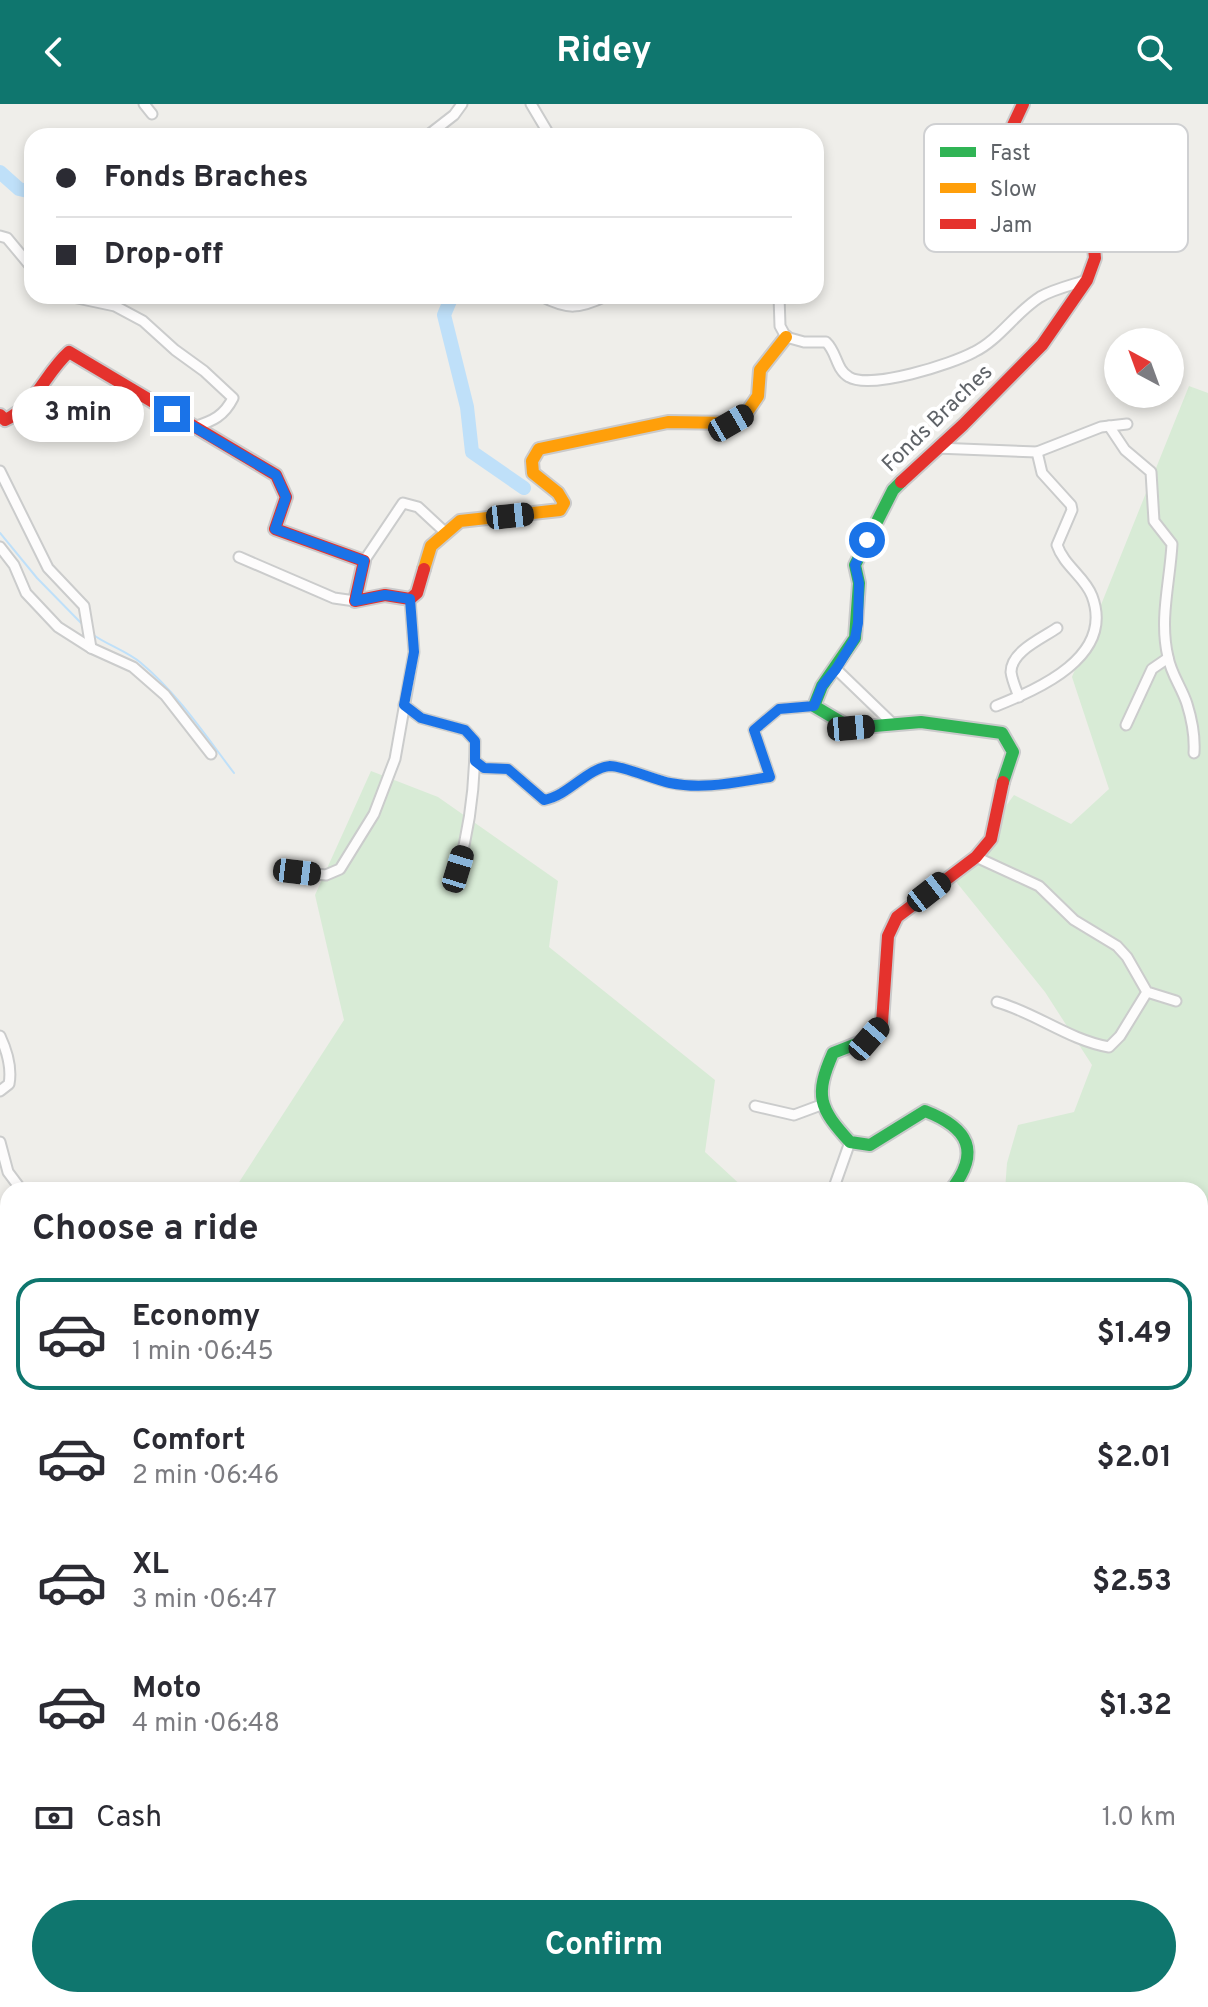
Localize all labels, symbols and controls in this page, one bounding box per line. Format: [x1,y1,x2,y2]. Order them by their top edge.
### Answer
text: Ridey [556,29,652,75]
icon: back [32,30,76,74]
icon: search [1132,30,1176,74]
legend [924,124,1188,252]
text: Fast [990,141,1031,168]
text: Fonds Braches [104,160,308,197]
text: Slow [990,177,1037,204]
text: Jam [990,213,1033,240]
text: Drop-off [104,237,223,274]
north arrow [1104,328,1184,408]
map controls [1104,328,1184,408]
street label: Fonds Braches [877,359,999,479]
callout: 3 min [12,386,144,442]
route end [154,396,190,432]
text: 3 min [44,397,112,430]
car [704,401,758,445]
car [485,502,535,530]
route start [849,522,885,558]
car [826,714,876,742]
car [440,843,476,895]
car [272,857,322,887]
car [903,868,955,916]
car [844,1013,894,1065]
text: Choose a ride [32,1207,258,1253]
icon: car [36,1298,108,1370]
text: Economy [132,1299,260,1336]
text: $1.49 [1097,1316,1172,1353]
text: 1 min · 06:45 [132,1336,274,1369]
icon: car [36,1422,108,1494]
text: Comfort [132,1423,245,1460]
text: $2.01 [1097,1440,1172,1477]
text: 2 min · 06:46 [132,1460,279,1493]
icon: car [36,1546,108,1618]
text: XL [132,1547,169,1584]
text: $2.53 [1092,1564,1172,1601]
text: 3 min · 06:47 [132,1584,277,1617]
icon: car [36,1670,108,1742]
text: Moto [132,1671,202,1708]
text: $1.32 [1099,1688,1172,1725]
text: 4 min · 06:48 [132,1708,280,1741]
icon: cash [32,1796,76,1840]
text: Cash [96,1800,162,1837]
text: 1.0 km [1102,1802,1176,1835]
button: Confirm [32,1900,1176,1992]

